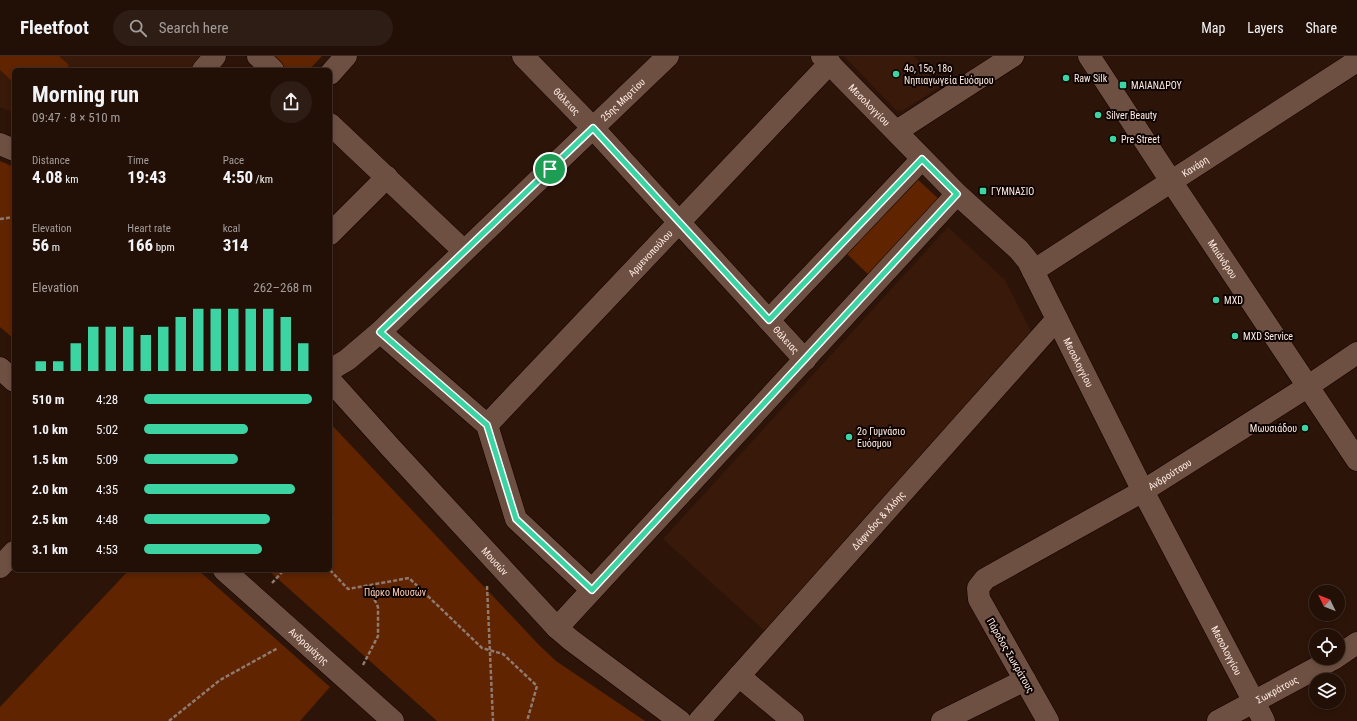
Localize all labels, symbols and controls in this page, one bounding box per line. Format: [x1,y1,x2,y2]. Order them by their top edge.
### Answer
search box [113,10,393,46]
text: Fleetfoot [20,16,89,39]
icon: search [127,17,149,39]
text: Search here [159,19,229,37]
text: Map [1201,20,1225,36]
text: Layers [1247,20,1284,36]
text: Share [1306,20,1337,36]
place label: 4ο, 15ο, 18ο Νηπιαγωγεία Ευόσμου [904,63,994,86]
marker: 4ο, 15ο, 18ο Νηπιαγωγεία Ευόσμου [891,69,901,79]
marker: Raw Silk [1061,73,1071,83]
place label: Raw Silk [1074,73,1108,84]
street label: 25ης Μαρτίου [599,76,647,123]
marker: ΜΑΙΑΝΔΡΟΥ [1118,80,1128,90]
place label: ΜΑΙΑΝΔΡΟΥ [1131,80,1183,91]
button: share [270,81,312,123]
text: Morning run [32,82,139,107]
street label: Μεσολογγίου [846,82,892,128]
street label: Θάλειας [551,86,582,118]
text: 09:47 · 8 × 510 m [32,110,120,125]
marker: Silver Beauty [1093,110,1103,120]
place label: Silver Beauty [1106,110,1157,121]
marker: Pre Street [1108,134,1118,144]
place label: Pre Street [1121,134,1160,145]
pin [533,152,567,186]
text: Distance [32,154,70,167]
text: Time [127,154,149,167]
text: Pace [223,154,244,167]
street label: Κανάρη [1180,154,1211,179]
icon: arrive [539,158,561,180]
text: 4.08 [32,167,63,187]
text: 19:43 [127,167,166,187]
text: 4:50 [223,167,253,187]
text: km [63,173,78,186]
text: /km [253,173,273,186]
marker: ΓΥΜΝΑΣΙΟ [978,186,988,196]
place label: ΓΥΜΝΑΣΙΟ [991,186,1034,197]
text: Elevation [32,222,72,235]
text: Heart rate [127,222,171,235]
text: kcal [223,222,240,235]
street label: Αρμενοπούλου [626,228,675,279]
text: 56 [32,235,49,255]
text: 166 [127,235,153,255]
text: 314 [223,235,248,255]
street label: Μαιάνδρου [1206,238,1239,281]
text: m [49,241,60,254]
text: bpm [153,241,175,254]
text: Elevation [32,280,79,295]
text: 262–268 m [253,280,312,295]
marker: MXD [1211,295,1221,305]
place label: MXD [1224,295,1243,306]
street label: Θάλειας [771,324,801,357]
marker: MXD Service [1230,331,1240,341]
place label: MXD Service [1243,331,1293,342]
street label: Μεσολογγίου [1061,336,1095,389]
text: 510 m [32,392,64,407]
text: 4:28 [96,392,118,407]
text: 1.0 km [32,422,68,437]
text: 5:02 [96,422,118,437]
place label: Μωυσιάδου [1250,423,1297,434]
marker: Μωυσιάδου [1300,423,1310,433]
place label: 2ο Γυμνάσιο Ευόσμου [857,426,905,449]
marker: 2ο Γυμνάσιο Ευόσμου [844,432,854,442]
text: 1.5 km [32,452,68,467]
text: 5:09 [96,452,118,467]
street label: Ανδρούτσου [1146,457,1194,492]
text: 2.0 km [32,482,68,497]
text: 4:35 [96,482,118,497]
street label: Δάφνιδος & Χλόης [849,489,908,552]
text: 2.5 km [32,512,68,527]
text: 4:48 [96,512,118,527]
text: 3.1 km [32,542,68,557]
text: 4:53 [96,542,118,557]
street label: Μουσών [479,545,511,578]
north arrow [1309,585,1345,621]
map controls [1309,585,1345,709]
park label: Πάρκο Μουσών [364,587,427,598]
street label: Πάροδος Σωκράτους [984,616,1037,695]
street label: Μεσολογγίου [1209,624,1244,677]
street label: Ανδρομάχης [287,626,331,668]
button: locate [1309,629,1345,665]
button: layers [1309,673,1345,709]
street label: Σωκράτους [1254,674,1301,705]

